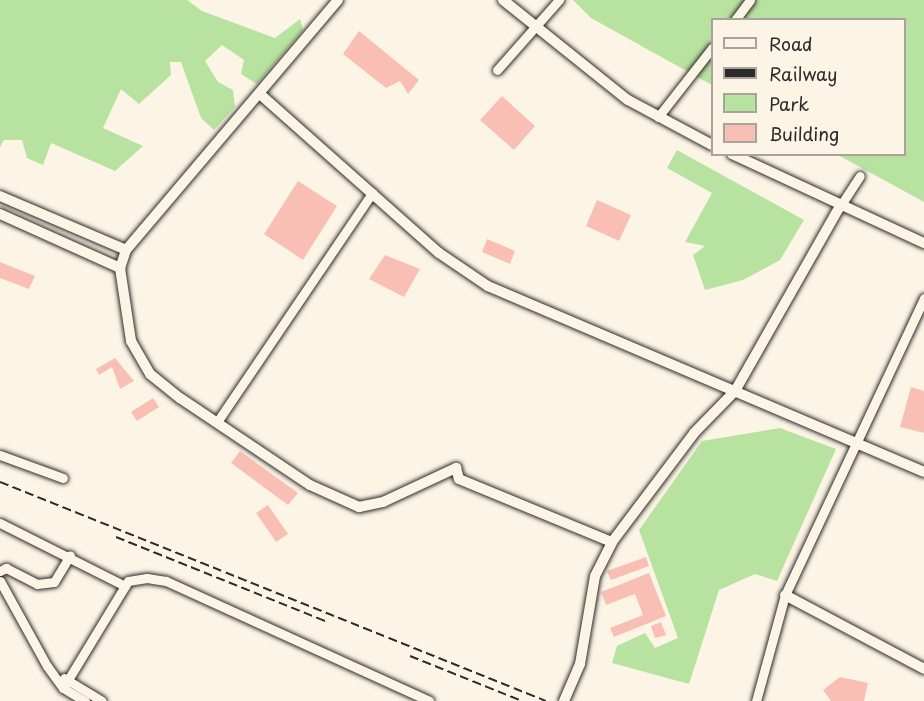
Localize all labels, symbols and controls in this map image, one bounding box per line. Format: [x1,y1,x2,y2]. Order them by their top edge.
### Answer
legend [711,18,906,156]
text: Road [769,30,813,57]
text: Railway [769,60,837,87]
text: Park [769,90,809,117]
text: Building [769,120,839,147]

